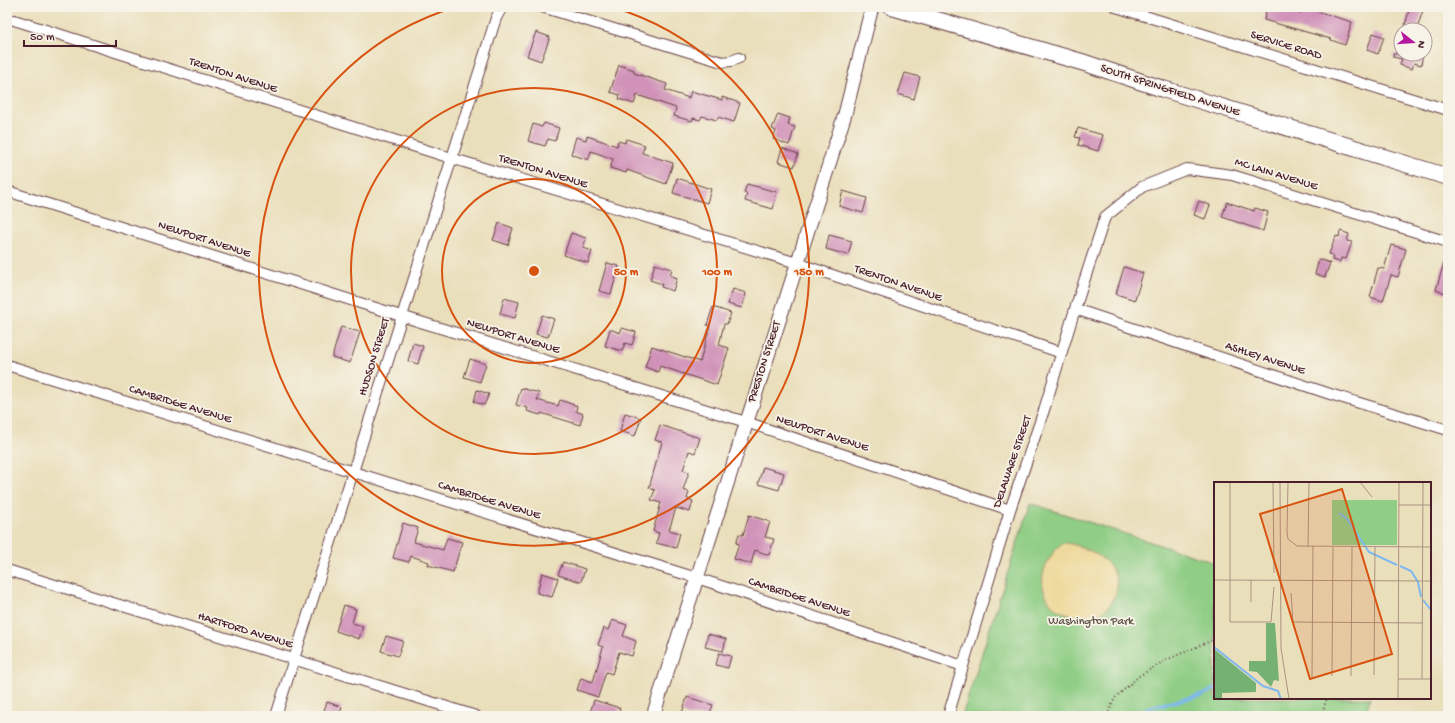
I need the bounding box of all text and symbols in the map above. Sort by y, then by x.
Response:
scale bar [24,22,116,48]
north arrow [1393,22,1433,62]
street label: SERVICE ROAD [1249,28,1324,64]
text: 50 m [30,31,55,45]
text: N [1414,39,1427,50]
street label: TRENTON AVENUE [186,55,280,97]
street label: SOUTH SPRINGFIELD AVENUE [1098,62,1242,120]
street label: TRENTON AVENUE [496,152,590,192]
street label: MC LAIN AVENUE [1233,156,1320,194]
street label: NEWPORT AVENUE [156,218,253,262]
street label: TRENTON AVENUE [851,262,944,306]
centre of rings [527,264,541,278]
text: 50 m [614,266,639,280]
text: 100 m [701,266,732,280]
text: 150 m [793,266,824,280]
street label: HUDSON STREET [356,315,394,398]
street label: NEWPORT AVENUE [465,316,562,358]
street label: PRESTON STREET [745,318,785,405]
street label: ASHLEY AVENUE [1223,339,1307,379]
street label: CAMBRIDGE AVENUE [127,383,233,427]
street label: NEWPORT AVENUE [774,412,871,456]
street label: DELAWARE STREET [990,413,1036,511]
street label: CAMBRIDGE AVENUE [436,479,542,523]
inset map [1214,482,1431,699]
street label: CAMBRIDGE AVENUE [746,575,852,621]
street label: HARTFORD AVENUE [196,610,295,652]
park label: Washington Park [1048,615,1135,629]

